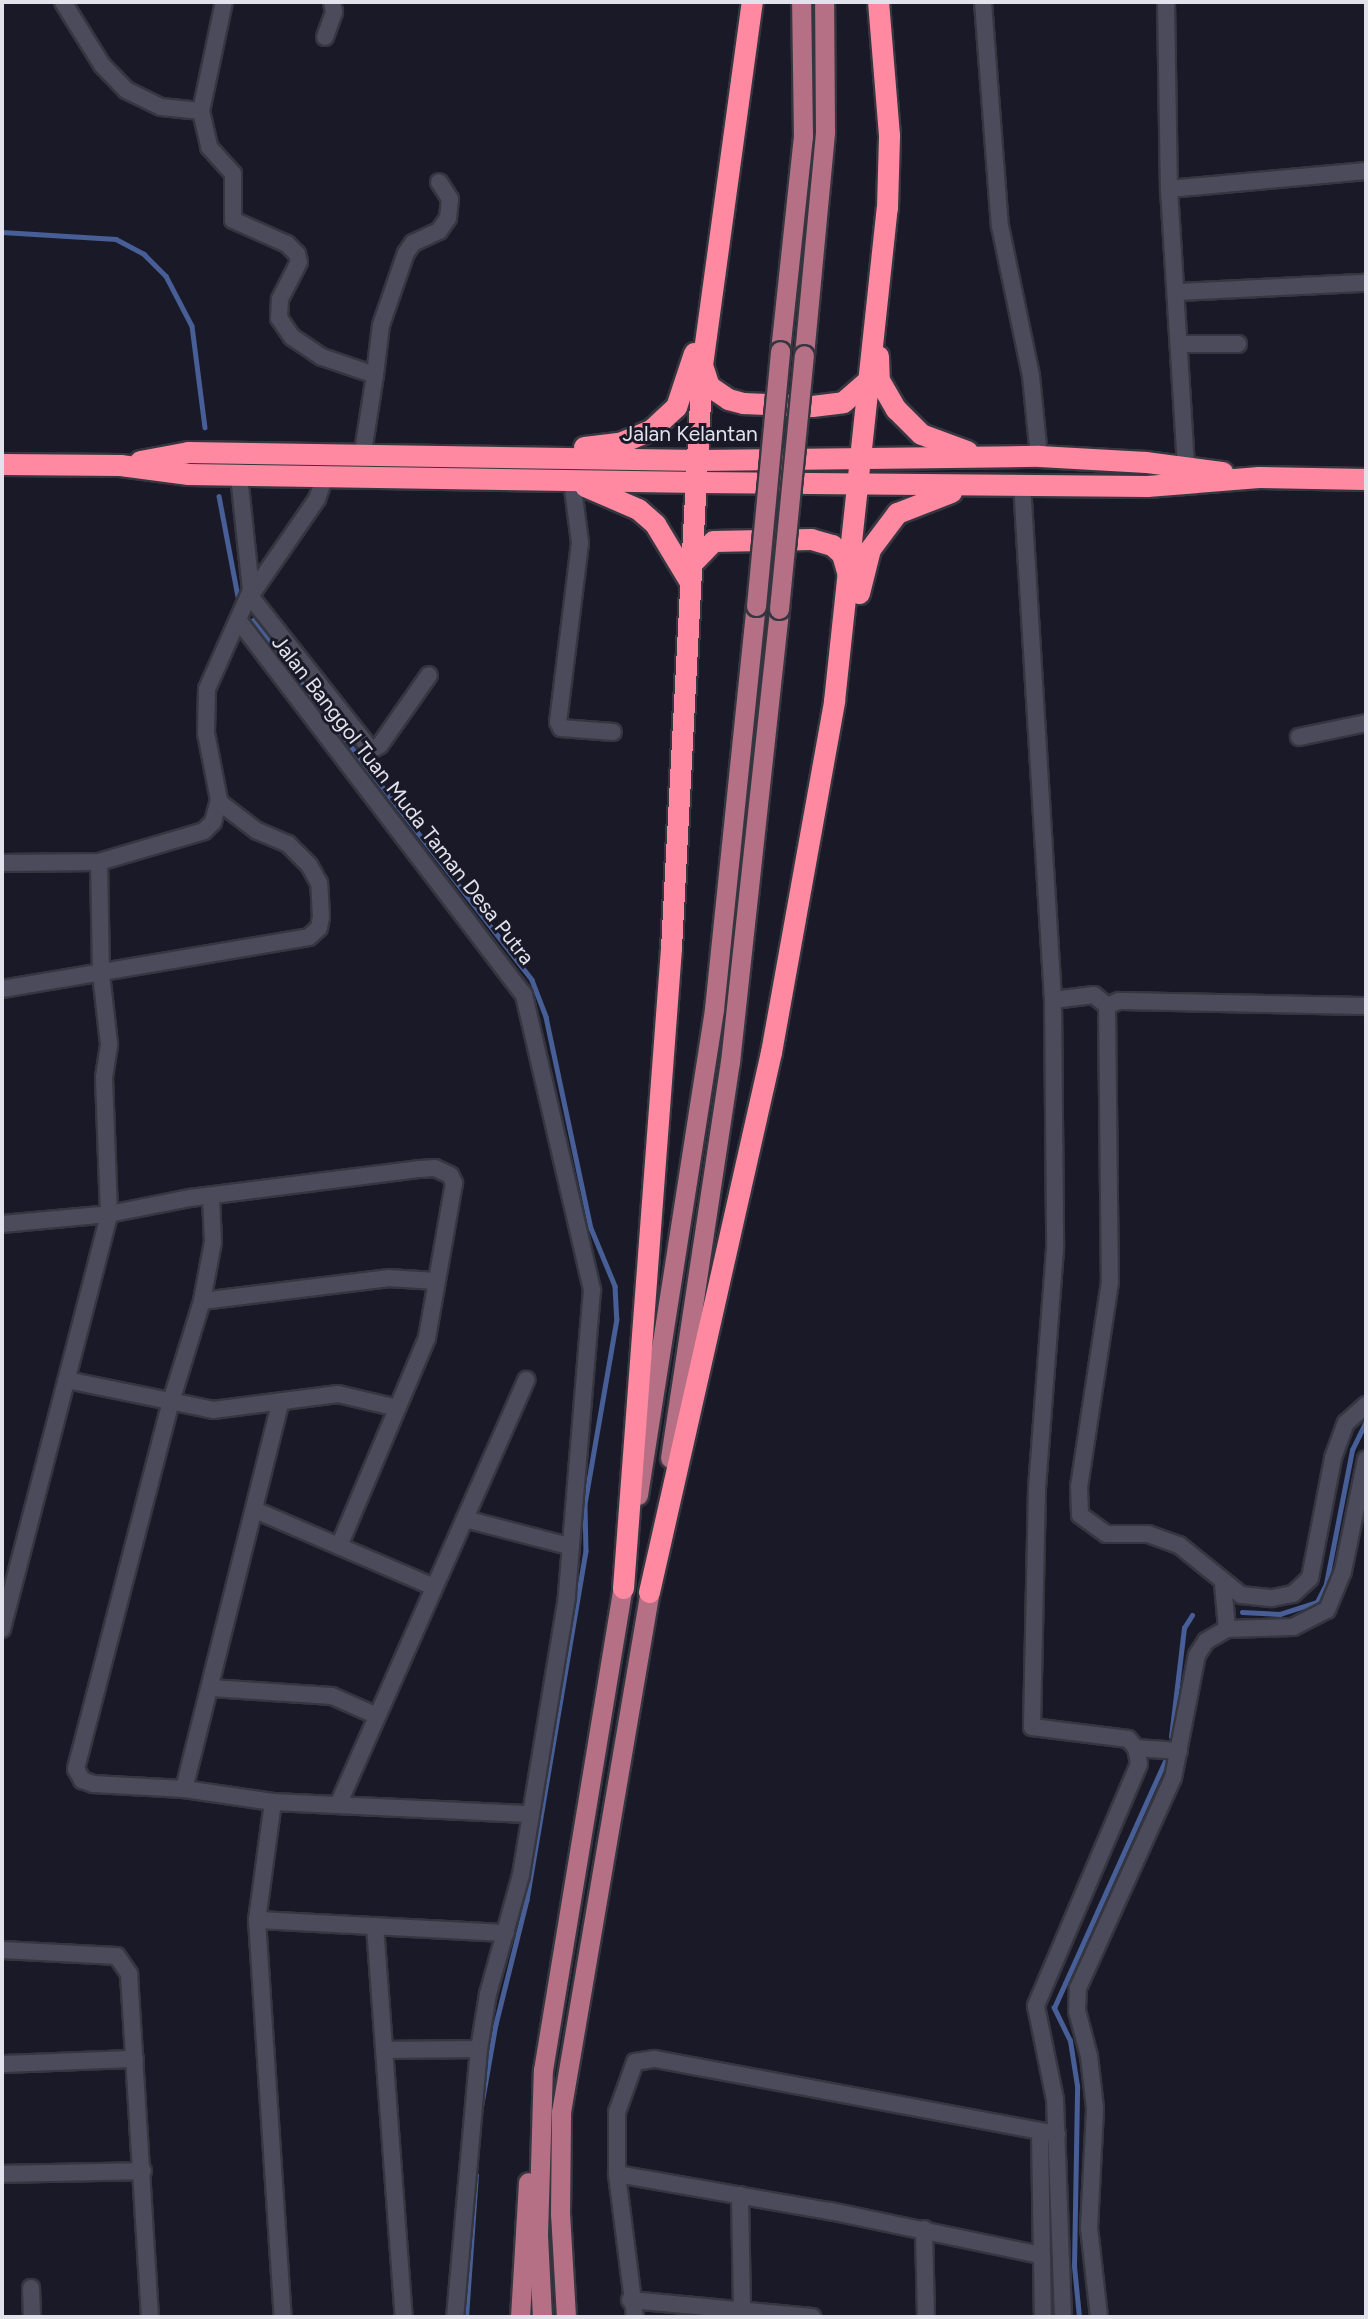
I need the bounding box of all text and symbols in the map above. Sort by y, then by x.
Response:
street label: Jalan Kelantan [622,421,758,447]
street label: Jalan Banggol Tuan Muda Taman Desa Putra [267,630,539,970]

